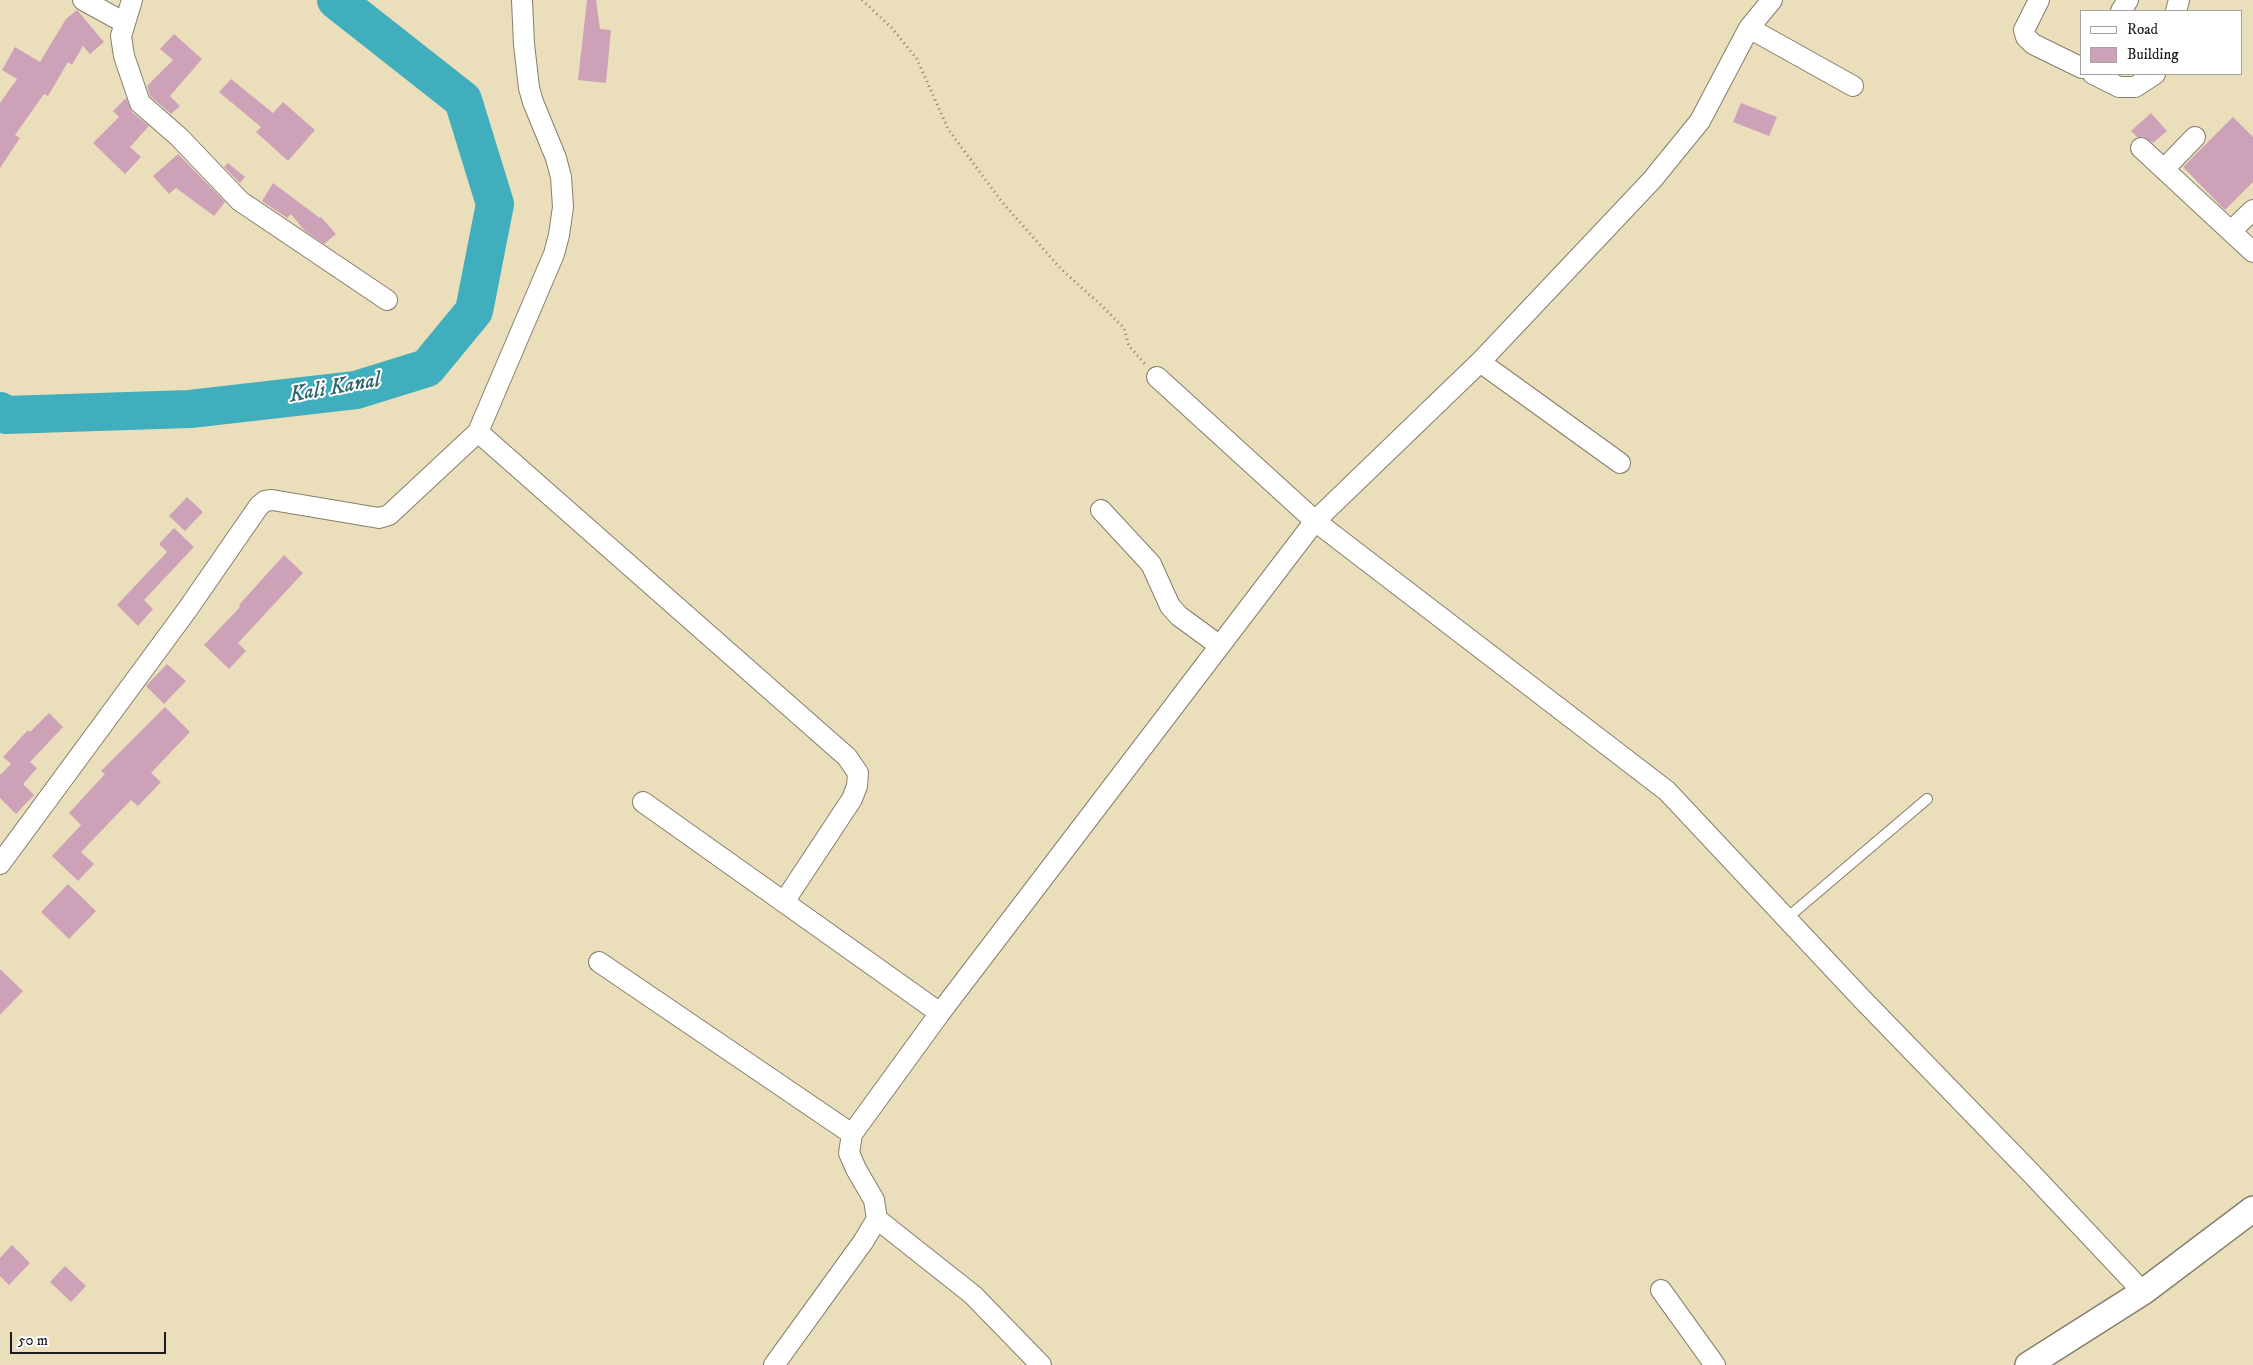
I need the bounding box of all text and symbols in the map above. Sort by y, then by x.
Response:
legend [2080,10,2243,75]
text: Road [2127,20,2158,39]
text: Building [2127,45,2179,64]
water label: Kali Kanal [287,368,383,410]
scale bar [12,1322,169,1354]
text: 50 m [18,1331,48,1350]

